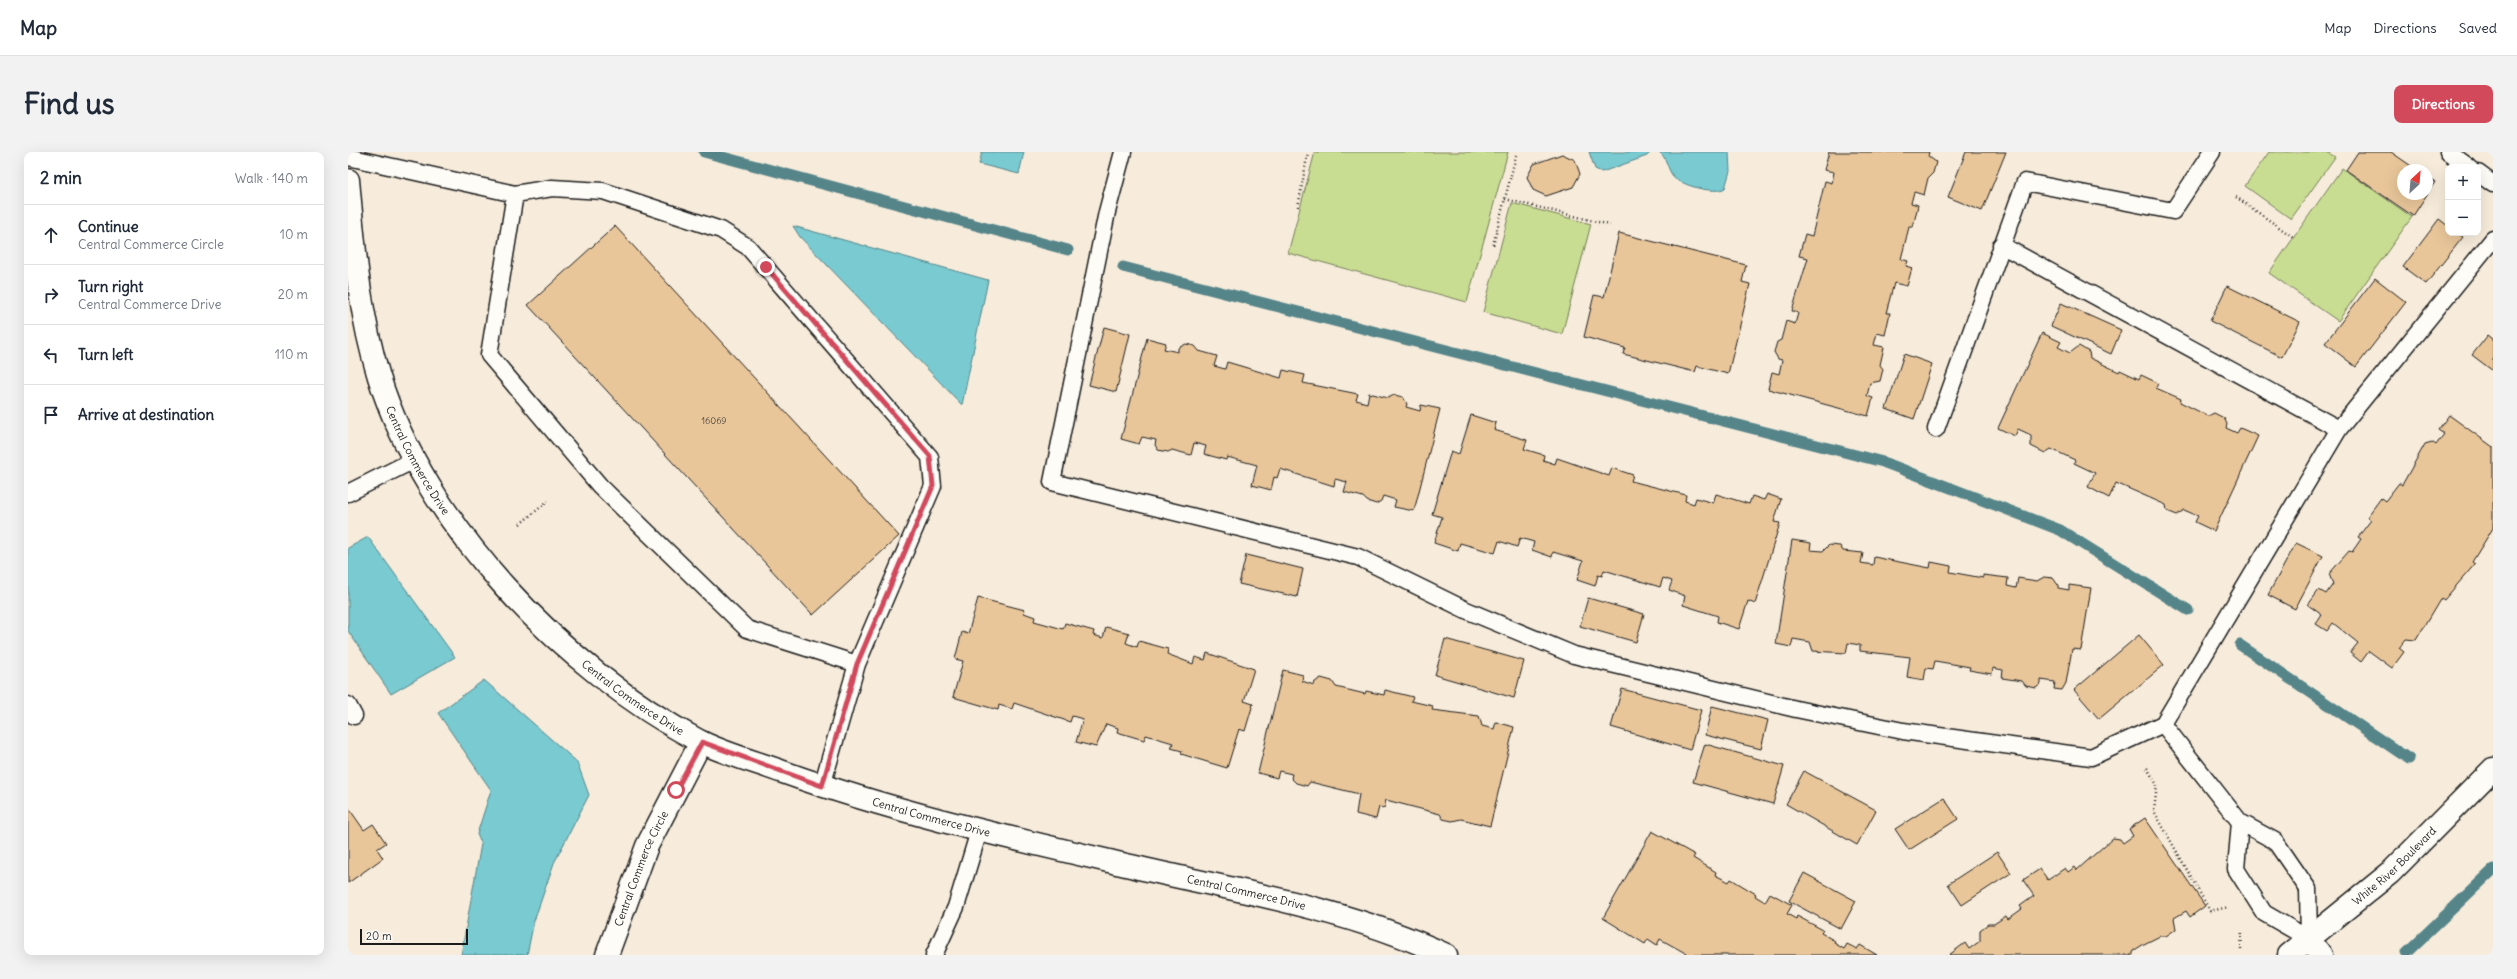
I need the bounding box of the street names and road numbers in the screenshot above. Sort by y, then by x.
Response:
street label: Central Commerce Drive [383,404,453,517]
street label: Central Commerce Drive [579,657,686,738]
street label: Central Commerce Drive [871,795,992,840]
street label: Central Commerce Circle [611,808,671,928]
street label: White River Boulevard [2349,823,2439,908]
street label: Central Commerce Drive [1186,872,1307,913]

